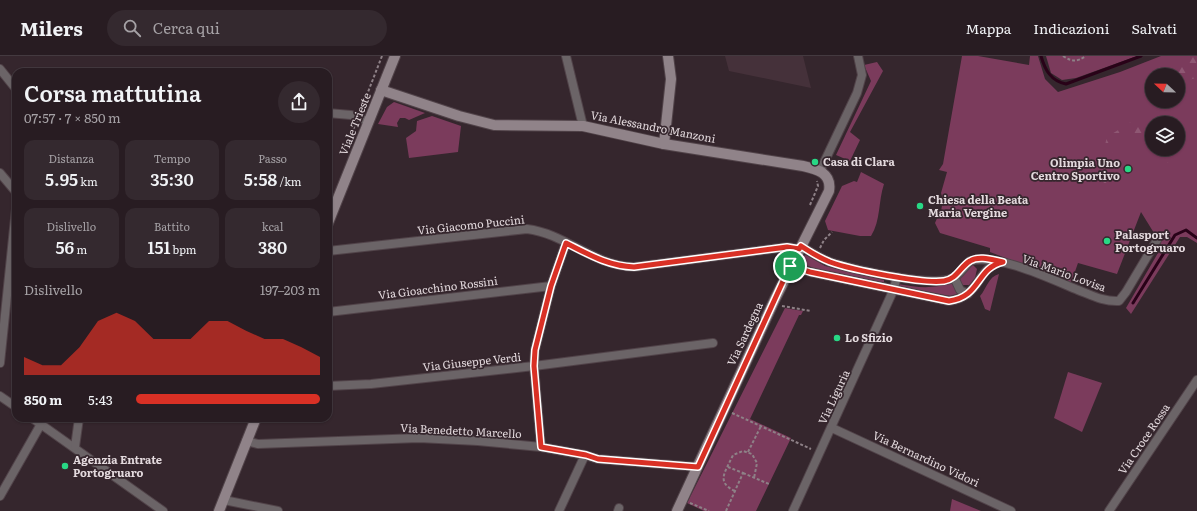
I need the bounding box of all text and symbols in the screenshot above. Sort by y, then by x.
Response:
search box [107,10,387,46]
text: Milers [20,14,83,42]
text: Cerca qui [153,16,220,39]
icon: search [121,17,143,39]
text: Mappa [965,18,1011,38]
text: Indicazioni [1033,18,1109,38]
text: Salvati [1131,18,1177,38]
north arrow [1145,68,1185,108]
map controls [1145,68,1185,156]
text: Corsa mattutina [24,76,201,109]
button: share [278,81,320,123]
street label: Viale Trieste [334,90,374,157]
street label: Via Alessandro Manzoni [589,106,717,146]
text: 07:57 · 7 × 850 m [24,108,121,127]
button: layers [1145,116,1185,156]
text: Distanza [49,150,94,166]
text: Tempo [154,150,190,166]
text: Passo [258,150,287,166]
place label: Casa di Clara [823,153,895,169]
place label: Olimpia Uno Centro Sportivo [1031,154,1120,183]
marker: Casa di Clara [810,157,820,167]
marker: Olimpia Uno Centro Sportivo [1123,164,1133,174]
text: 5.95 [45,166,78,191]
text: 35:30 [150,166,194,191]
text: 5:58 [244,166,277,191]
text: km [78,173,98,189]
text: /km [277,173,301,189]
place label: Chiesa della Beata Maria Vergine [928,191,1029,220]
marker: Chiesa della Beata Maria Vergine [915,201,925,211]
street label: Via Giacomo Puccini [417,210,526,238]
text: Dislivello [47,218,96,234]
text: Battito [154,218,190,234]
text: kcal [262,218,284,234]
place label: Palasport Portogruaro [1115,226,1185,255]
text: 56 [56,234,74,259]
text: 151 [147,234,170,259]
text: 380 [258,234,287,259]
marker: Palasport Portogruaro [1102,236,1112,246]
text: m [74,241,87,257]
text: bpm [170,241,197,257]
pin [773,249,807,283]
street label: Via Mario Lovisa [1020,249,1109,295]
icon: arrive [779,255,801,277]
street label: Via Gioacchino Rossini [377,272,499,302]
text: Dislivello [24,280,83,299]
text: 197–203 m [260,280,320,299]
street label: Via Sardegna [722,299,766,368]
place label: Lo Sfizio [845,329,893,345]
marker: Lo Sfizio [832,333,842,343]
street label: Via Giuseppe Verdi [422,348,522,374]
street label: Via Liguria [814,367,853,426]
text: 850 m [24,390,62,409]
text: 5:43 [88,390,113,409]
street label: Via Croce Rossa [1114,400,1173,477]
street label: Via Benedetto Marcello [400,419,522,441]
street label: Via Bernardino Vidori [871,426,983,490]
place label: Agenzia Entrate Portogruaro [73,451,162,480]
marker: Agenzia Entrate Portogruaro [60,461,70,471]

